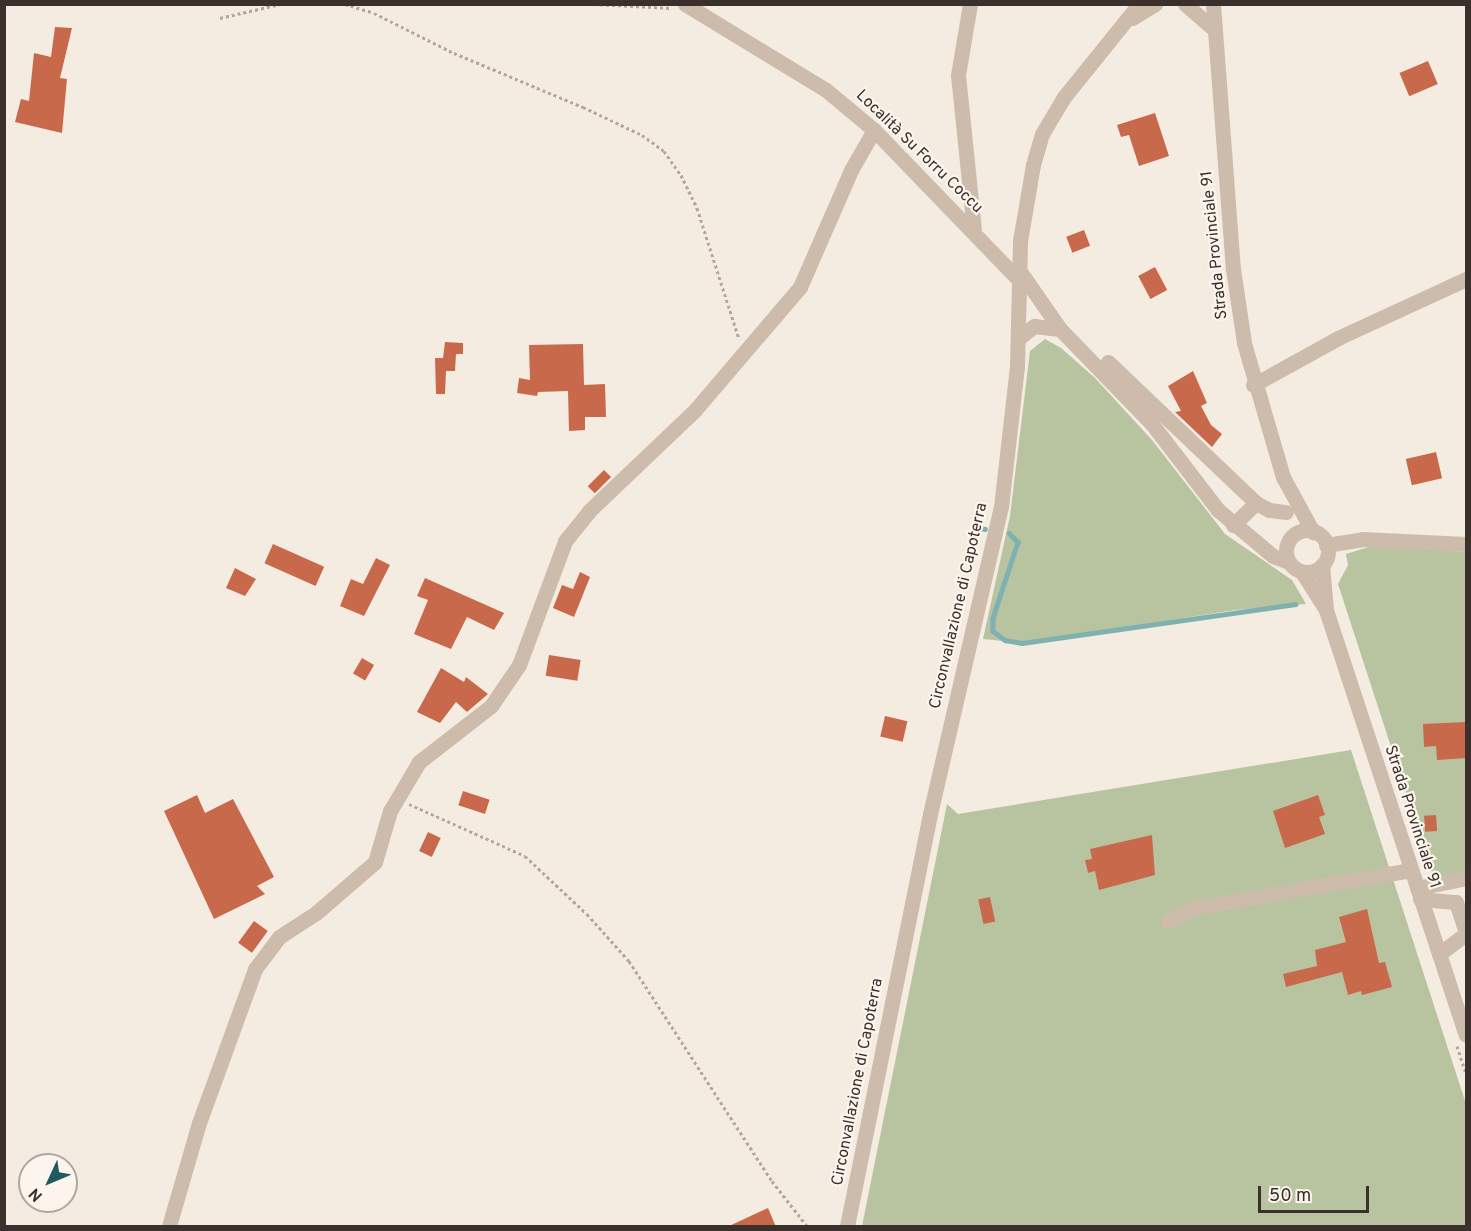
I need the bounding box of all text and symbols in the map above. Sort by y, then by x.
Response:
street label: Località Su Forru Coccu [851,86,987,218]
street label: Strada Provinciale 91 [1198,170,1232,320]
street label: Circonvallazione di Capoterra [926,501,992,711]
street label: Strada Provinciale 91 [1380,743,1444,891]
street label: Circonvallazione di Capoterra [828,977,888,1187]
north arrow [18,1153,78,1213]
scale bar [1261,1174,1372,1212]
text: N [25,1183,48,1205]
text: 50 m [1269,1185,1311,1208]

